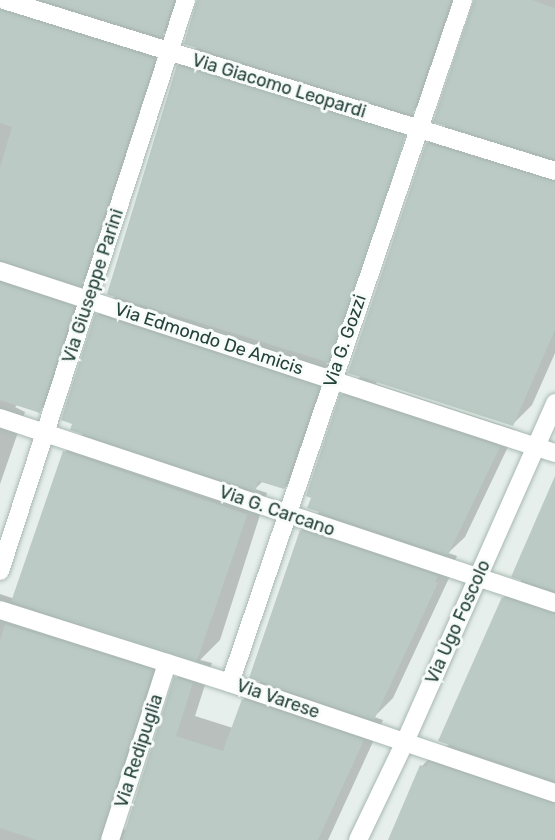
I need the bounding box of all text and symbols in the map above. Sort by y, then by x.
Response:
street label: Via Giacomo Leopardi [189,49,369,123]
street label: Via Giuseppe Parini [58,206,128,366]
street label: Via G. Gozzi [319,292,371,390]
street label: Via Edmondo De Amicis [112,298,306,380]
street label: Via G. Carcano [216,481,338,541]
street label: Via Ugo Foscolo [421,557,495,687]
street label: Via Varese [233,675,323,723]
street label: Via Redipuglia [110,691,168,811]

